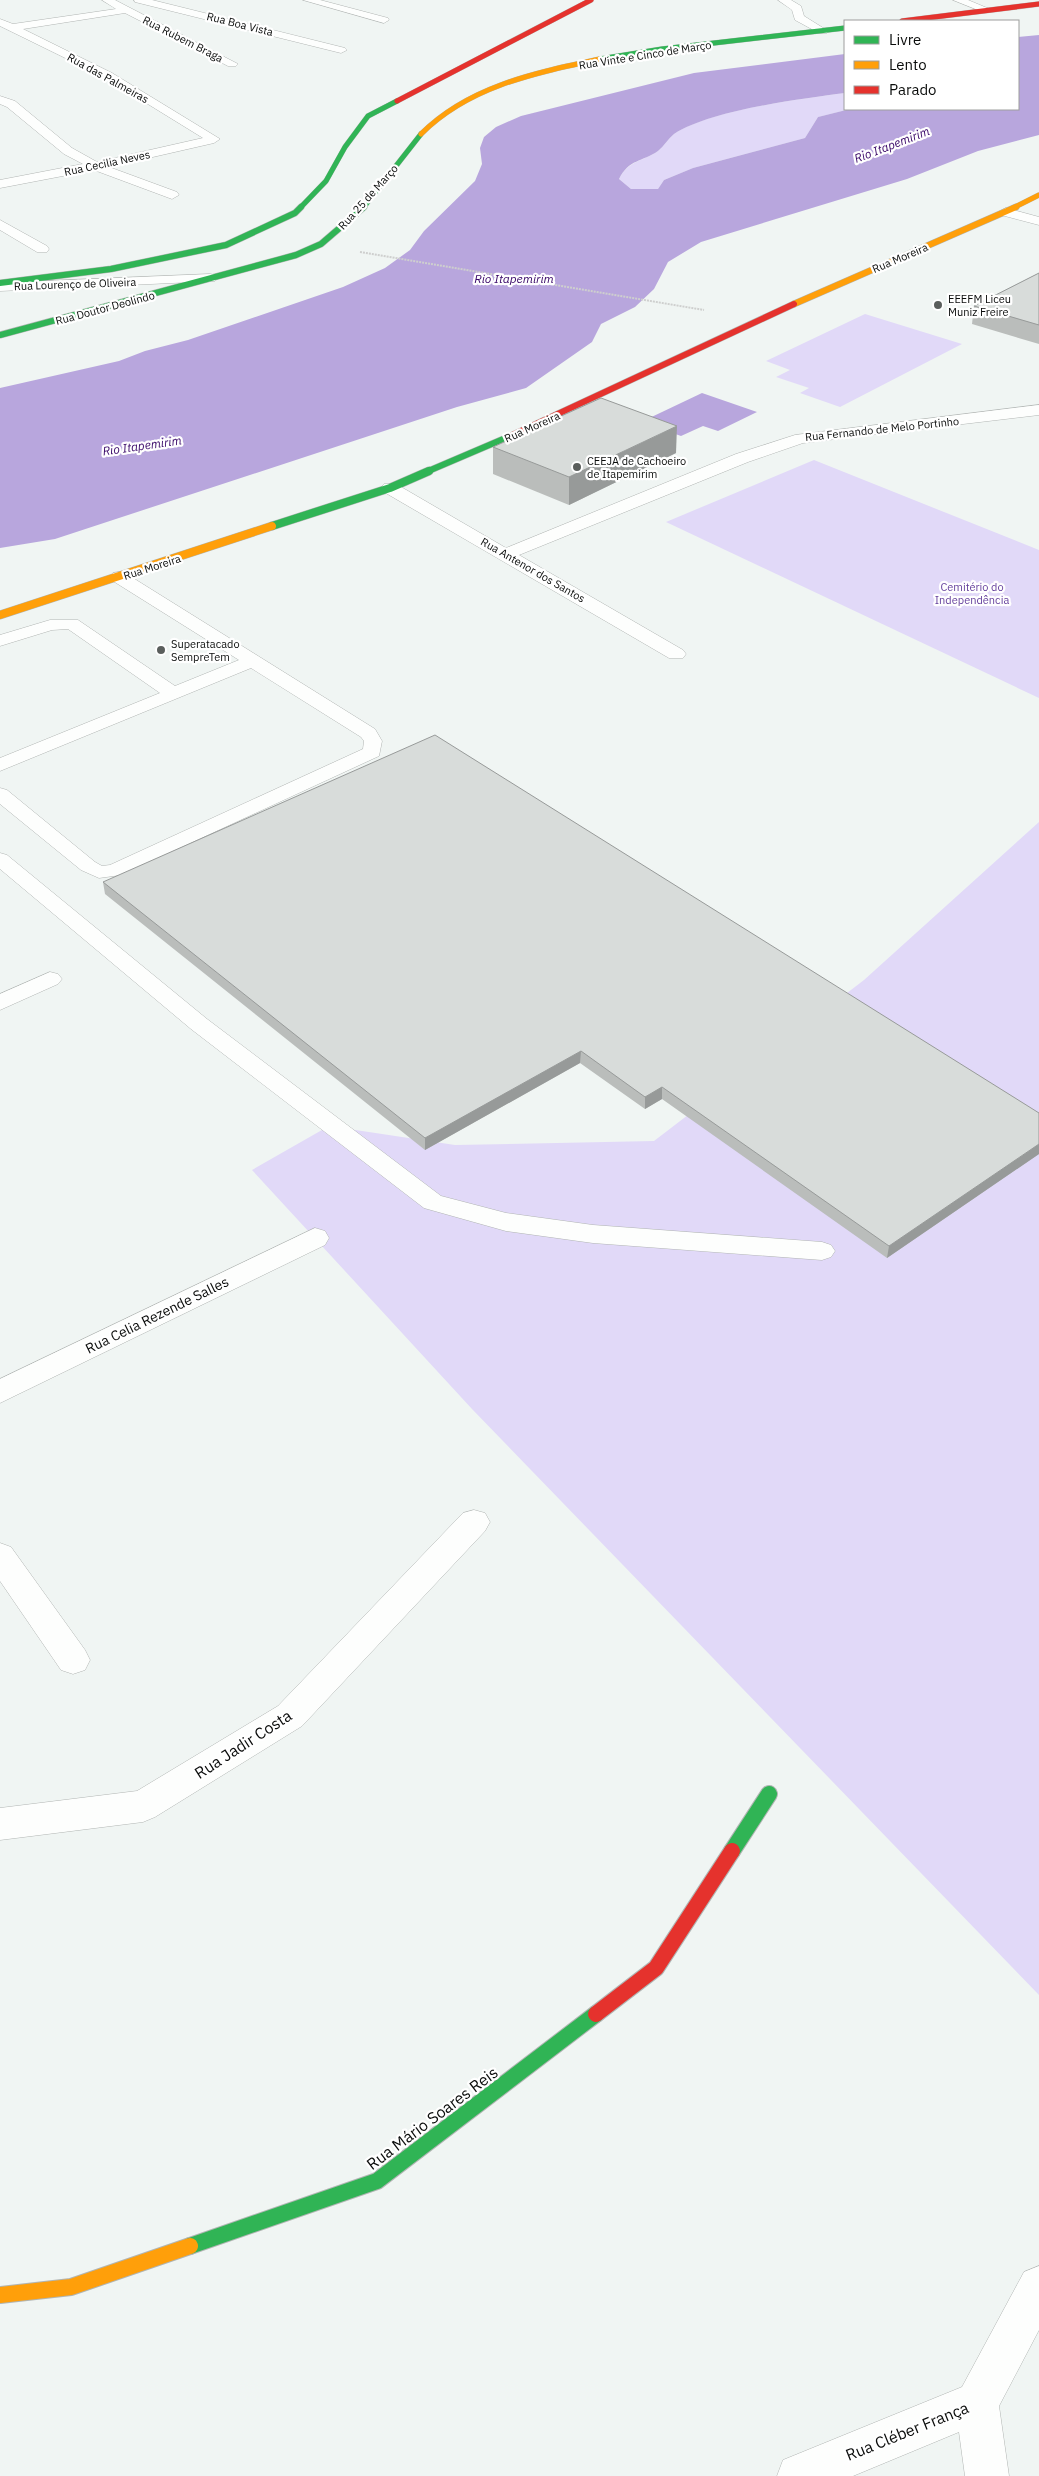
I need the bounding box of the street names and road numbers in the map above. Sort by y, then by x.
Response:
street label: Rua Boa Vista [205,9,275,39]
street label: Rua Rubem Braga [140,13,226,65]
street label: Rua Vinte e Cinco de Março [578,38,712,72]
street label: Rua das Palmeiras [65,50,151,106]
street label: Rua Cecilia Neves [63,147,151,179]
street label: Rua 25 de Março [335,161,401,233]
street label: Rua Moreira [870,240,930,276]
street label: Rua Lourenço de Oliveira [13,275,137,293]
street label: Rua Doutor Deolindo [54,288,156,328]
street label: Rua Moreira [502,408,562,445]
street label: Rua Fernando de Melo Portinho [804,414,960,444]
street label: Rua Antenor dos Santos [478,534,588,606]
street label: Rua Moreira [122,551,183,583]
street label: Rua Celia Rezende Salles [82,1272,232,1358]
street label: Rua Jadir Costa [191,1705,296,1783]
street label: Rua Mário Soares Reis [362,2062,502,2174]
street label: Rua Cléber França [842,2397,972,2465]

